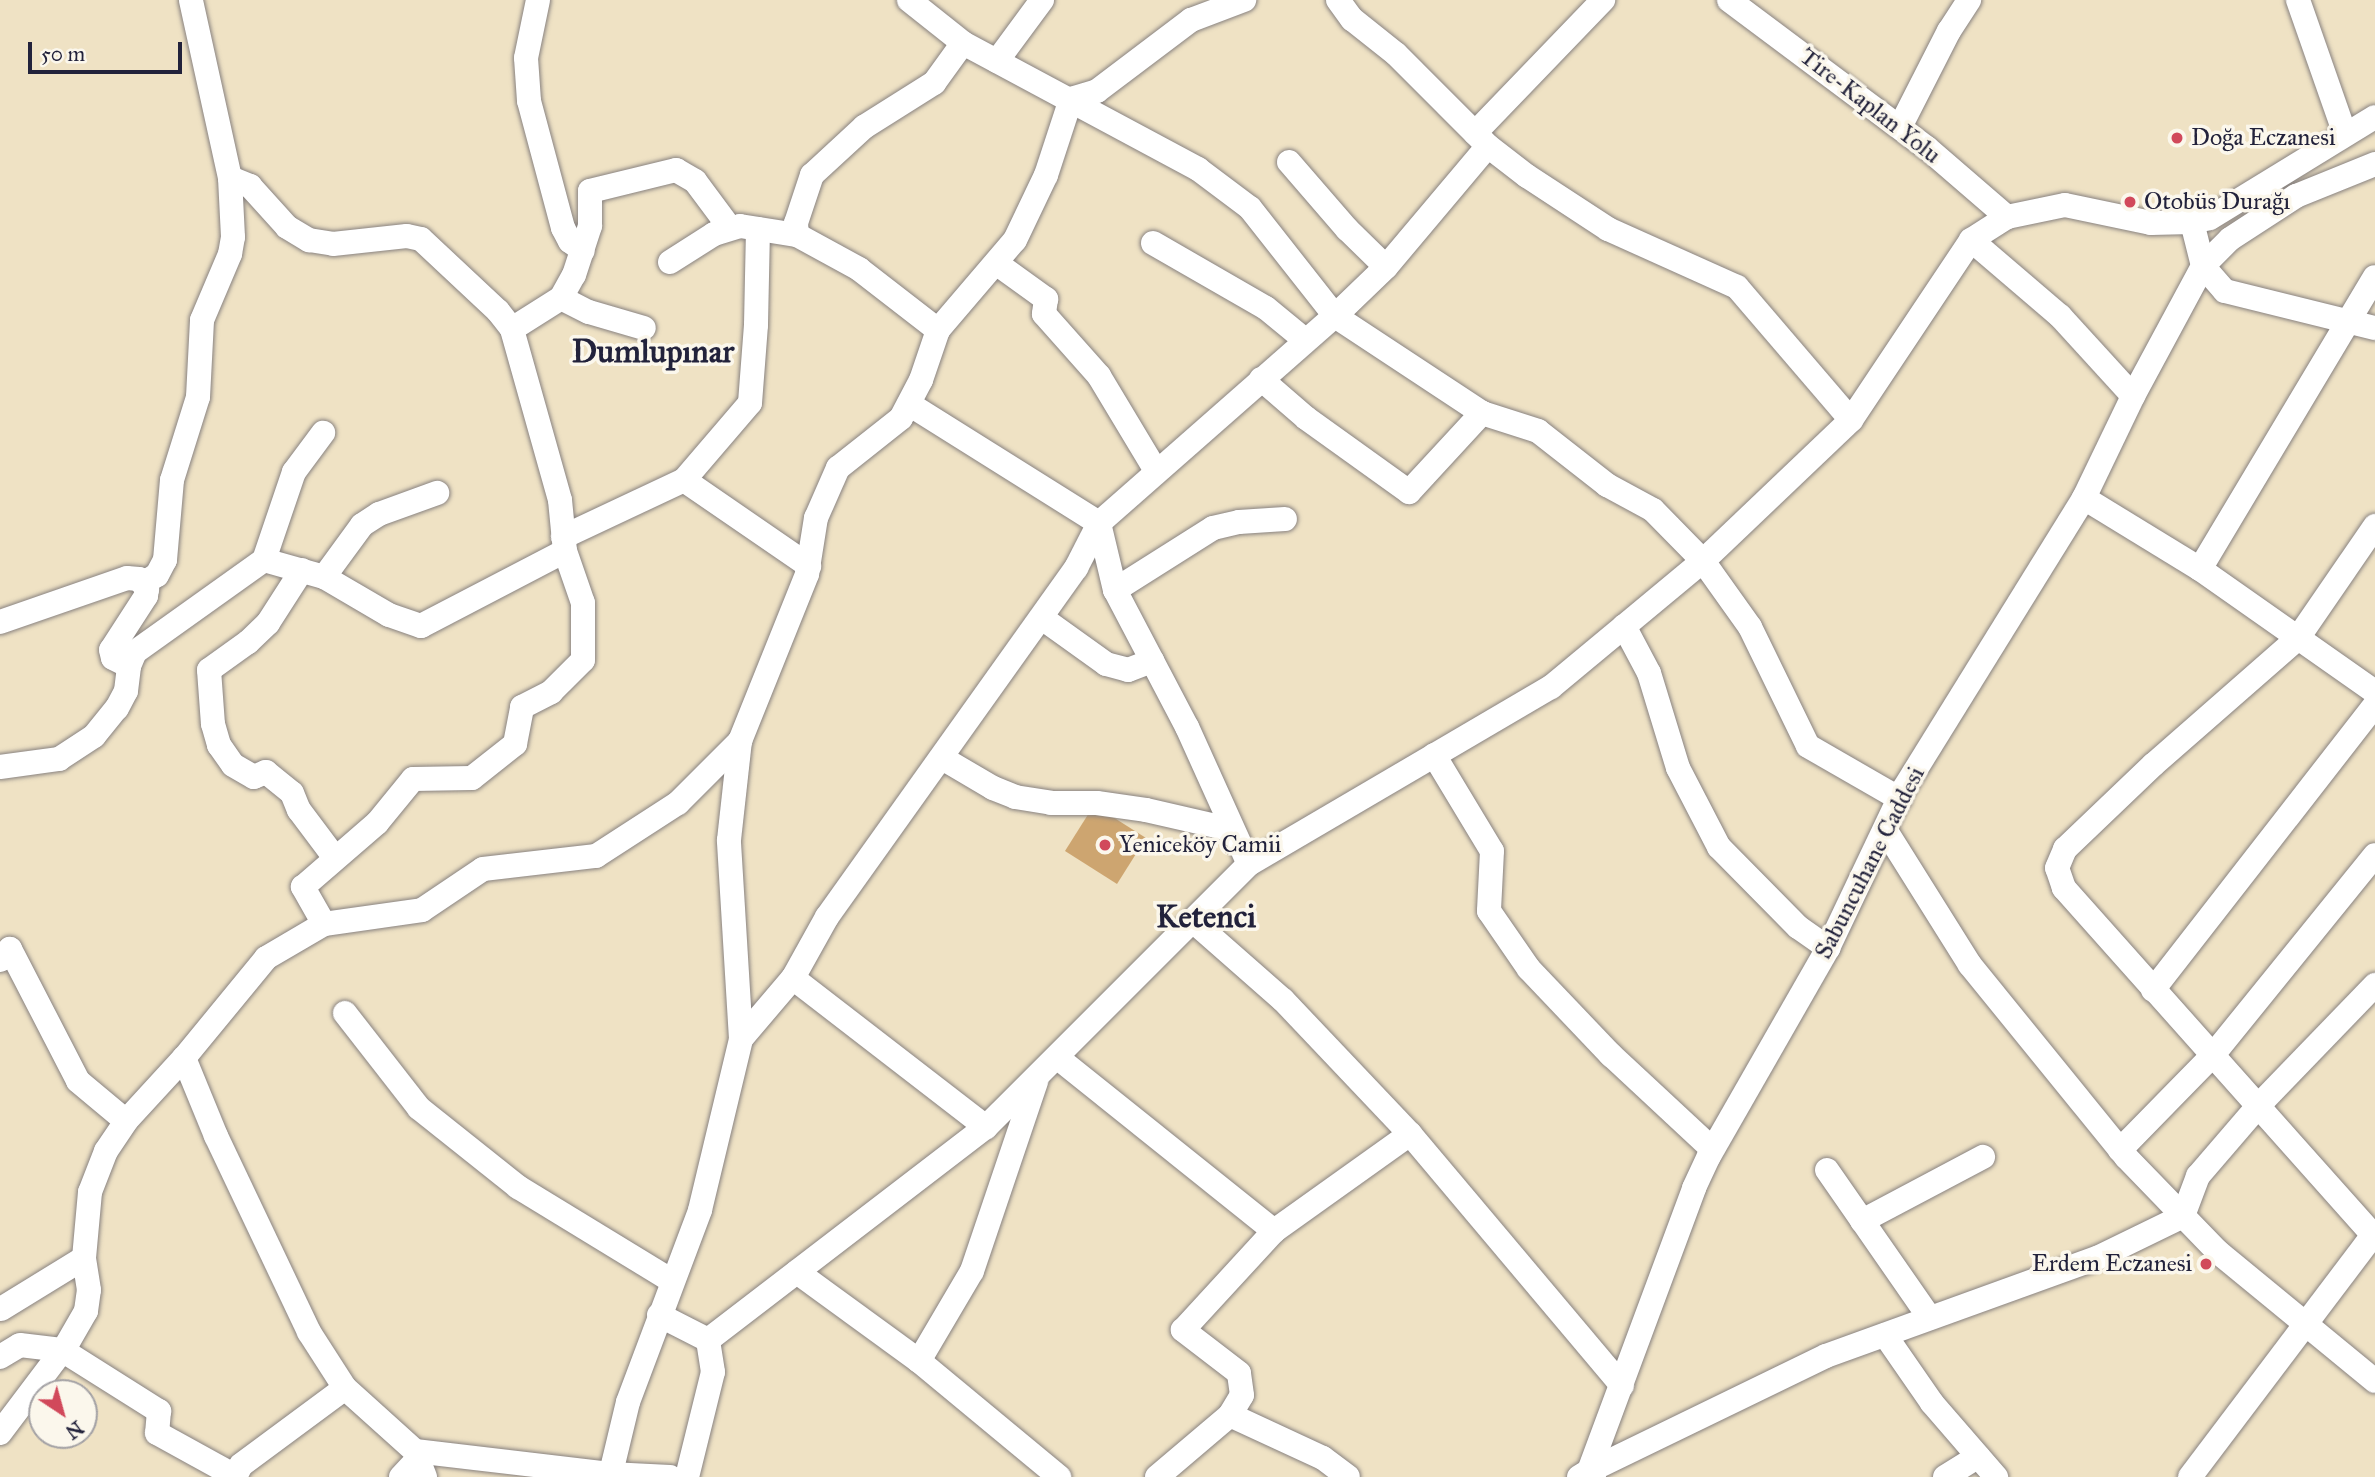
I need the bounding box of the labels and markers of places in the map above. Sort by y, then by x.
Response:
place label: Doğa Eczanesi [2191,124,2336,152]
marker: Doğa Eczanesi [2169,130,2185,146]
place label: Otobüs Durağı [2144,188,2290,216]
marker: Otobüs Durağı [2122,194,2138,210]
place label: Yeniceköy Camii [1119,831,1281,859]
marker: Yeniceköy Camii [1097,837,1113,853]
place label: Erdem Eczanesi [2032,1250,2192,1278]
marker: Erdem Eczanesi [2198,1256,2214,1272]

